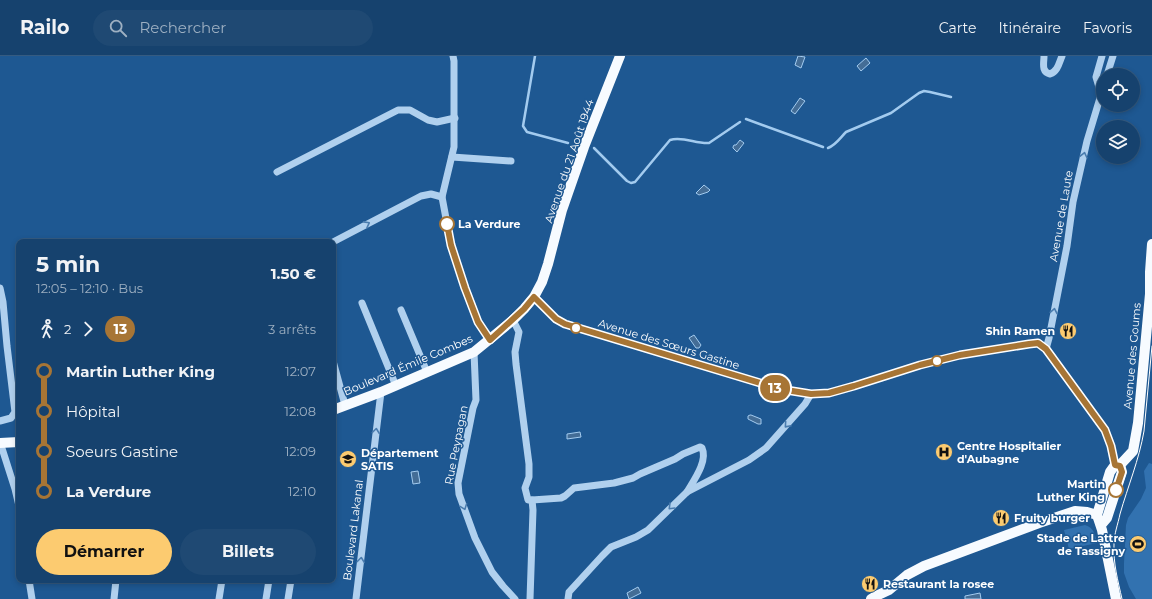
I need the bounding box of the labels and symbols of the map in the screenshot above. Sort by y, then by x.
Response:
street label: Avenue du 21 Août 1944 [541,97,597,225]
one-way arrow [1079,152,1087,159]
street label: Avenue de Laute [1046,169,1076,263]
marker: La Verdure [439,216,455,232]
place label: La Verdure [458,217,521,231]
one-way arrow [363,221,370,229]
street label: Avenue des Goums [1120,302,1144,410]
one-way arrow [1050,308,1058,314]
street label: Avenue des Sœurs Gastine [597,316,742,372]
restaurant icon: Shin Ramen [1058,321,1078,341]
unlabelled marker [570,322,582,334]
place label: Shin Ramen [985,324,1055,338]
street label: Boulevard Émile Combes [341,331,475,399]
unlabelled marker [931,355,943,367]
line badge: 13 [757,375,793,401]
street label: Rue Peypagan [441,404,471,486]
one-way arrow [785,420,792,427]
one-way arrow [372,428,381,434]
place label: Centre Hospitalier d'Aubagne [957,439,1062,466]
hospital icon: Centre Hospitalier d'Aubagne [934,442,954,462]
place label: Département SATIS [361,446,439,473]
school or university icon: Département SATIS [338,449,358,469]
place label: Martin Luther King [1037,477,1105,504]
street label: Boulevard Lakanal [340,479,366,581]
marker: Martin Luther King [1108,482,1124,498]
one-way arrow [668,502,676,510]
one-way arrow [459,504,467,511]
restaurant icon: Fruity burger [991,508,1011,528]
place label: Fruity burger [1014,511,1090,525]
place label: Stade de Lattre de Tassigny [1037,531,1125,558]
sports icon: Stade de Lattre de Tassigny [1128,534,1148,554]
one-way arrow [356,557,365,563]
restaurant icon: Restaurant la rosee [860,574,880,594]
place label: Restaurant la rosee [883,577,994,591]

